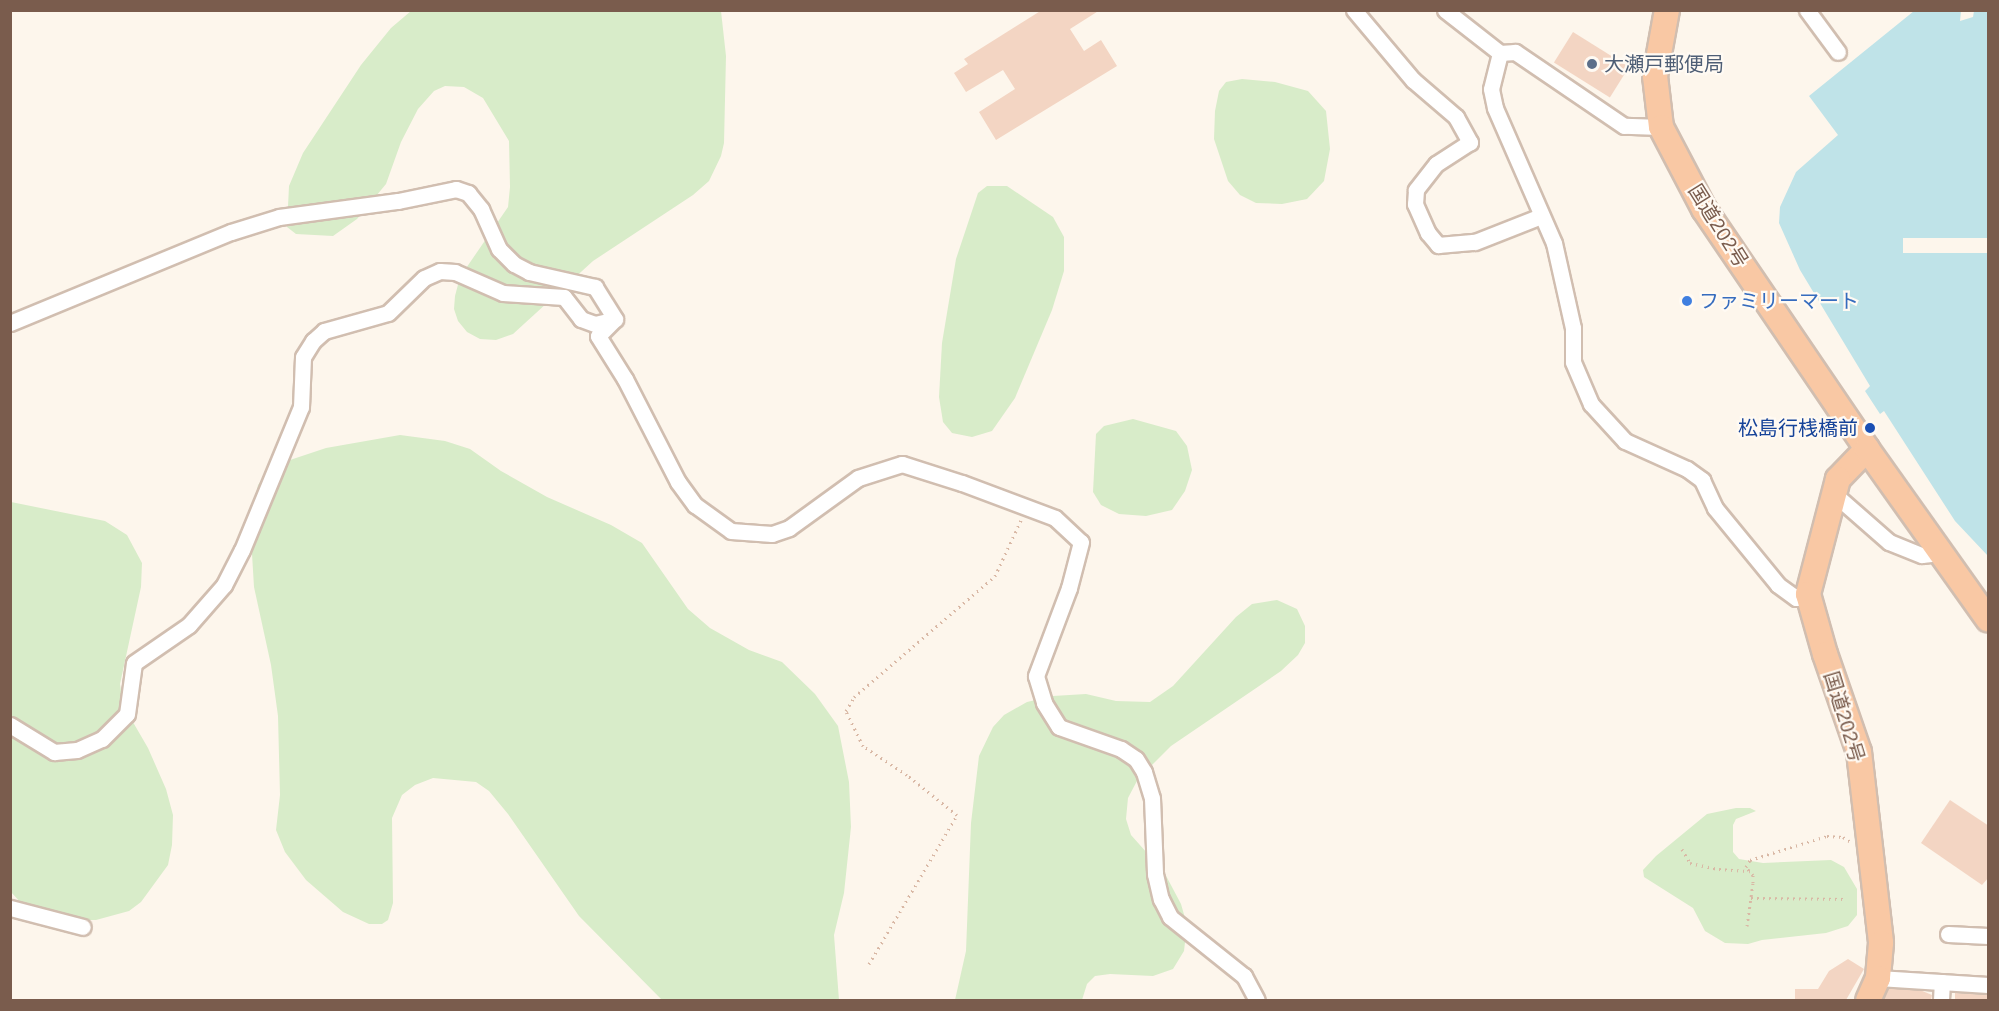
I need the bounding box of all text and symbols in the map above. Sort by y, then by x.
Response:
place label: 大瀬戸郵便局 [1604,52,1724,76]
marker: 大瀬戸郵便局 [1585,57,1599,71]
street label: 国道202号 [1683,180,1753,272]
place label: ファミリーマート [1699,289,1859,313]
marker: ファミリーマート [1680,294,1694,308]
place label: 松島行桟橋前 [1738,416,1858,440]
marker: 松島行桟橋前 [1863,421,1877,435]
street label: 国道202号 [1819,669,1869,765]

